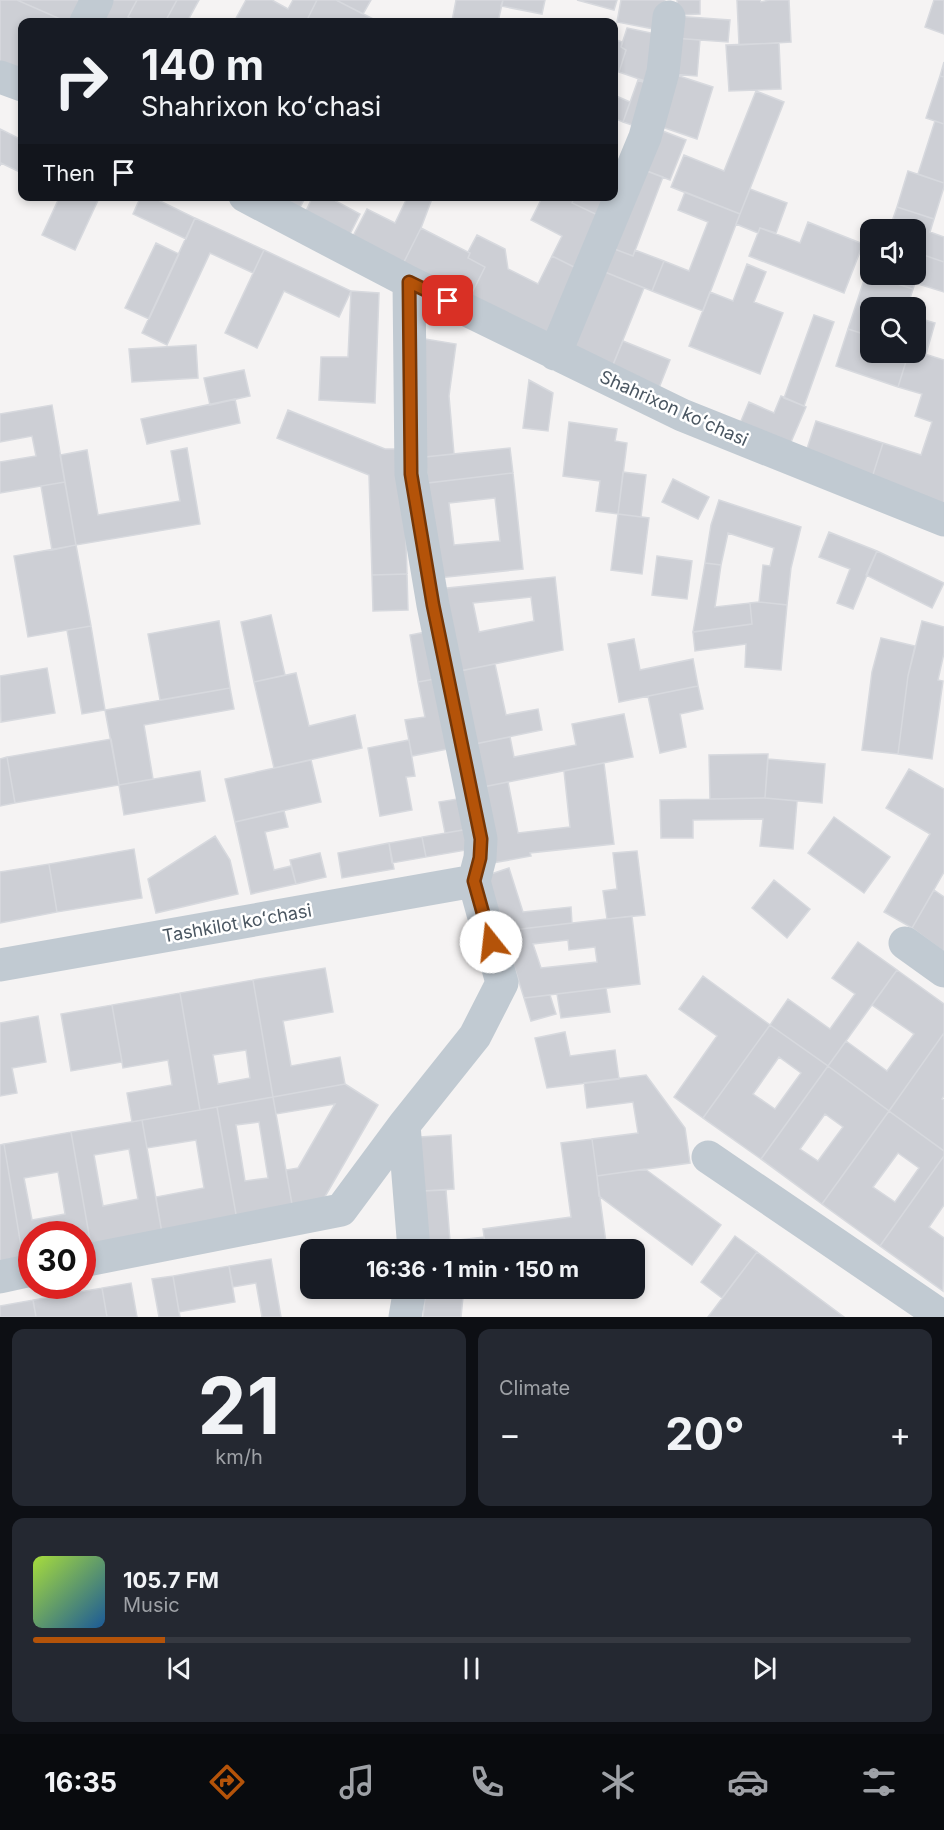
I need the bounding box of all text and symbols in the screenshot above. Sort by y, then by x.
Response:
text: 140 m [141,39,264,90]
icon: right [42,42,120,120]
text: Shahrixon koʻchasi [141,90,381,123]
icon: arrive [107,156,140,189]
text: Then [42,160,95,186]
map controls [860,219,926,363]
button: sound [860,219,926,285]
pin [422,275,473,326]
icon: arrive [431,284,464,317]
button: search [860,297,926,363]
street label: Shahrixon koʻchasi [597,366,751,450]
street label: Tashkilot koʻchasi [161,900,313,946]
position arrow [459,910,523,974]
speed limit sign: 30 [18,1221,96,1299]
text: 16:36 · 1 min · 150 m [366,1256,579,1282]
text: 21 [198,1358,280,1453]
text: Climate [499,1376,570,1400]
text: 20° [665,1406,745,1461]
text: − [499,1414,521,1454]
text: + [889,1414,911,1454]
text: km/h [215,1445,263,1469]
text: 105.7 FM [123,1567,219,1593]
text: Music [123,1593,180,1617]
icon: previous [163,1652,196,1685]
icon: pause [455,1652,488,1685]
icon: next [748,1652,781,1685]
icon: directions [206,1761,248,1803]
icon: music [336,1761,378,1803]
icon: phone [466,1761,508,1803]
icon: climate [597,1761,639,1803]
icon: car [727,1761,769,1803]
icon: filters [858,1761,900,1803]
text: 16:35 [44,1766,117,1799]

